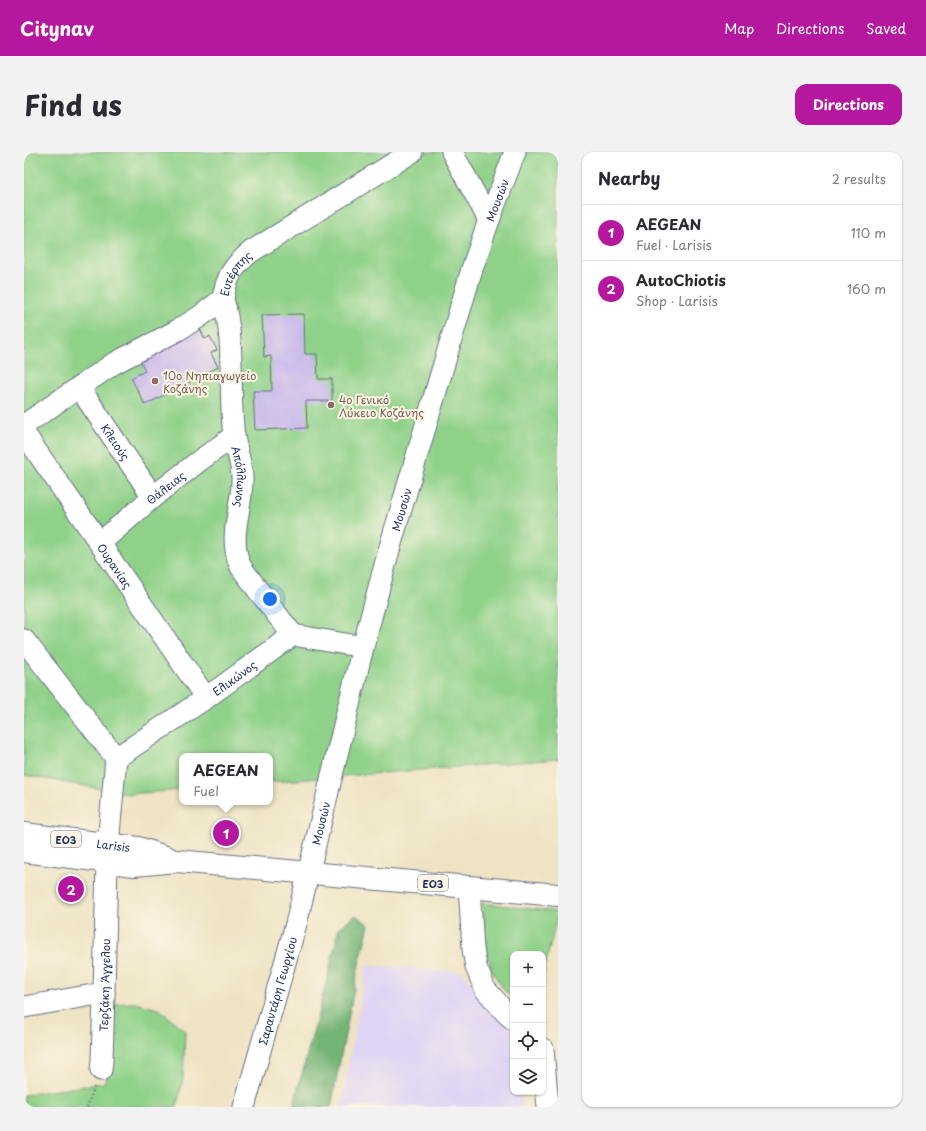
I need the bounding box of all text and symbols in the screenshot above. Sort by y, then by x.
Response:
text: Citynav [20,14,94,42]
text: Map [724,18,754,39]
text: Directions [776,18,844,39]
text: Saved [866,18,906,39]
text: Find us [24,83,122,126]
button: Directions [795,84,902,125]
text: Nearby [598,165,660,191]
text: 2 results [832,169,886,188]
street label: Μουσών [481,176,513,224]
text: AEGEAN [636,212,702,235]
text: 1 [608,223,614,242]
text: 110 m [851,223,886,242]
text: Fuel · Larisis [636,235,712,254]
street label: Ευτέρπης [215,246,255,297]
text: AutoChiotis [636,268,726,291]
text: 2 [606,279,616,298]
text: 160 m [847,279,886,298]
text: Shop · Larisis [636,291,718,310]
place label: 10ο Νηπιαγωγείο Κοζάνης [163,367,256,397]
marker: 10ο Νηπιαγωγείο Κοζάνης [150,376,160,386]
place label: 4ο Γενικό Λύκειο Κοζάνης [339,391,424,421]
marker: 4ο Γενικό Λύκειο Κοζάνης [326,400,336,410]
street label: Κλειούς [97,420,134,464]
street label: Απόλλωνος [228,444,251,509]
street label: Θάλειας [142,466,189,508]
street label: Μουσών [387,486,415,533]
street label: Ουρανίας [94,540,137,592]
your location [260,589,280,609]
street label: Ελικώνος [209,656,260,699]
popup [179,753,273,805]
text: AEGEAN [193,758,259,781]
text: Fuel [193,781,219,800]
street label: Μουσών [307,800,334,847]
pin: 1 [213,818,239,848]
road number: ΕΟ3 [51,831,81,847]
street label: Larisis [96,834,131,855]
pin: 2 [58,874,84,904]
road number: ΕΟ3 [418,875,448,891]
street label: Σαραντάρη Γεωργίου [254,935,301,1047]
street label: Τερζάκη Άγγελου [94,938,114,1032]
map controls [510,951,546,1095]
button: + [510,951,546,987]
button: − [510,987,546,1023]
button: locate [510,1023,546,1059]
button: layers [510,1059,546,1095]

